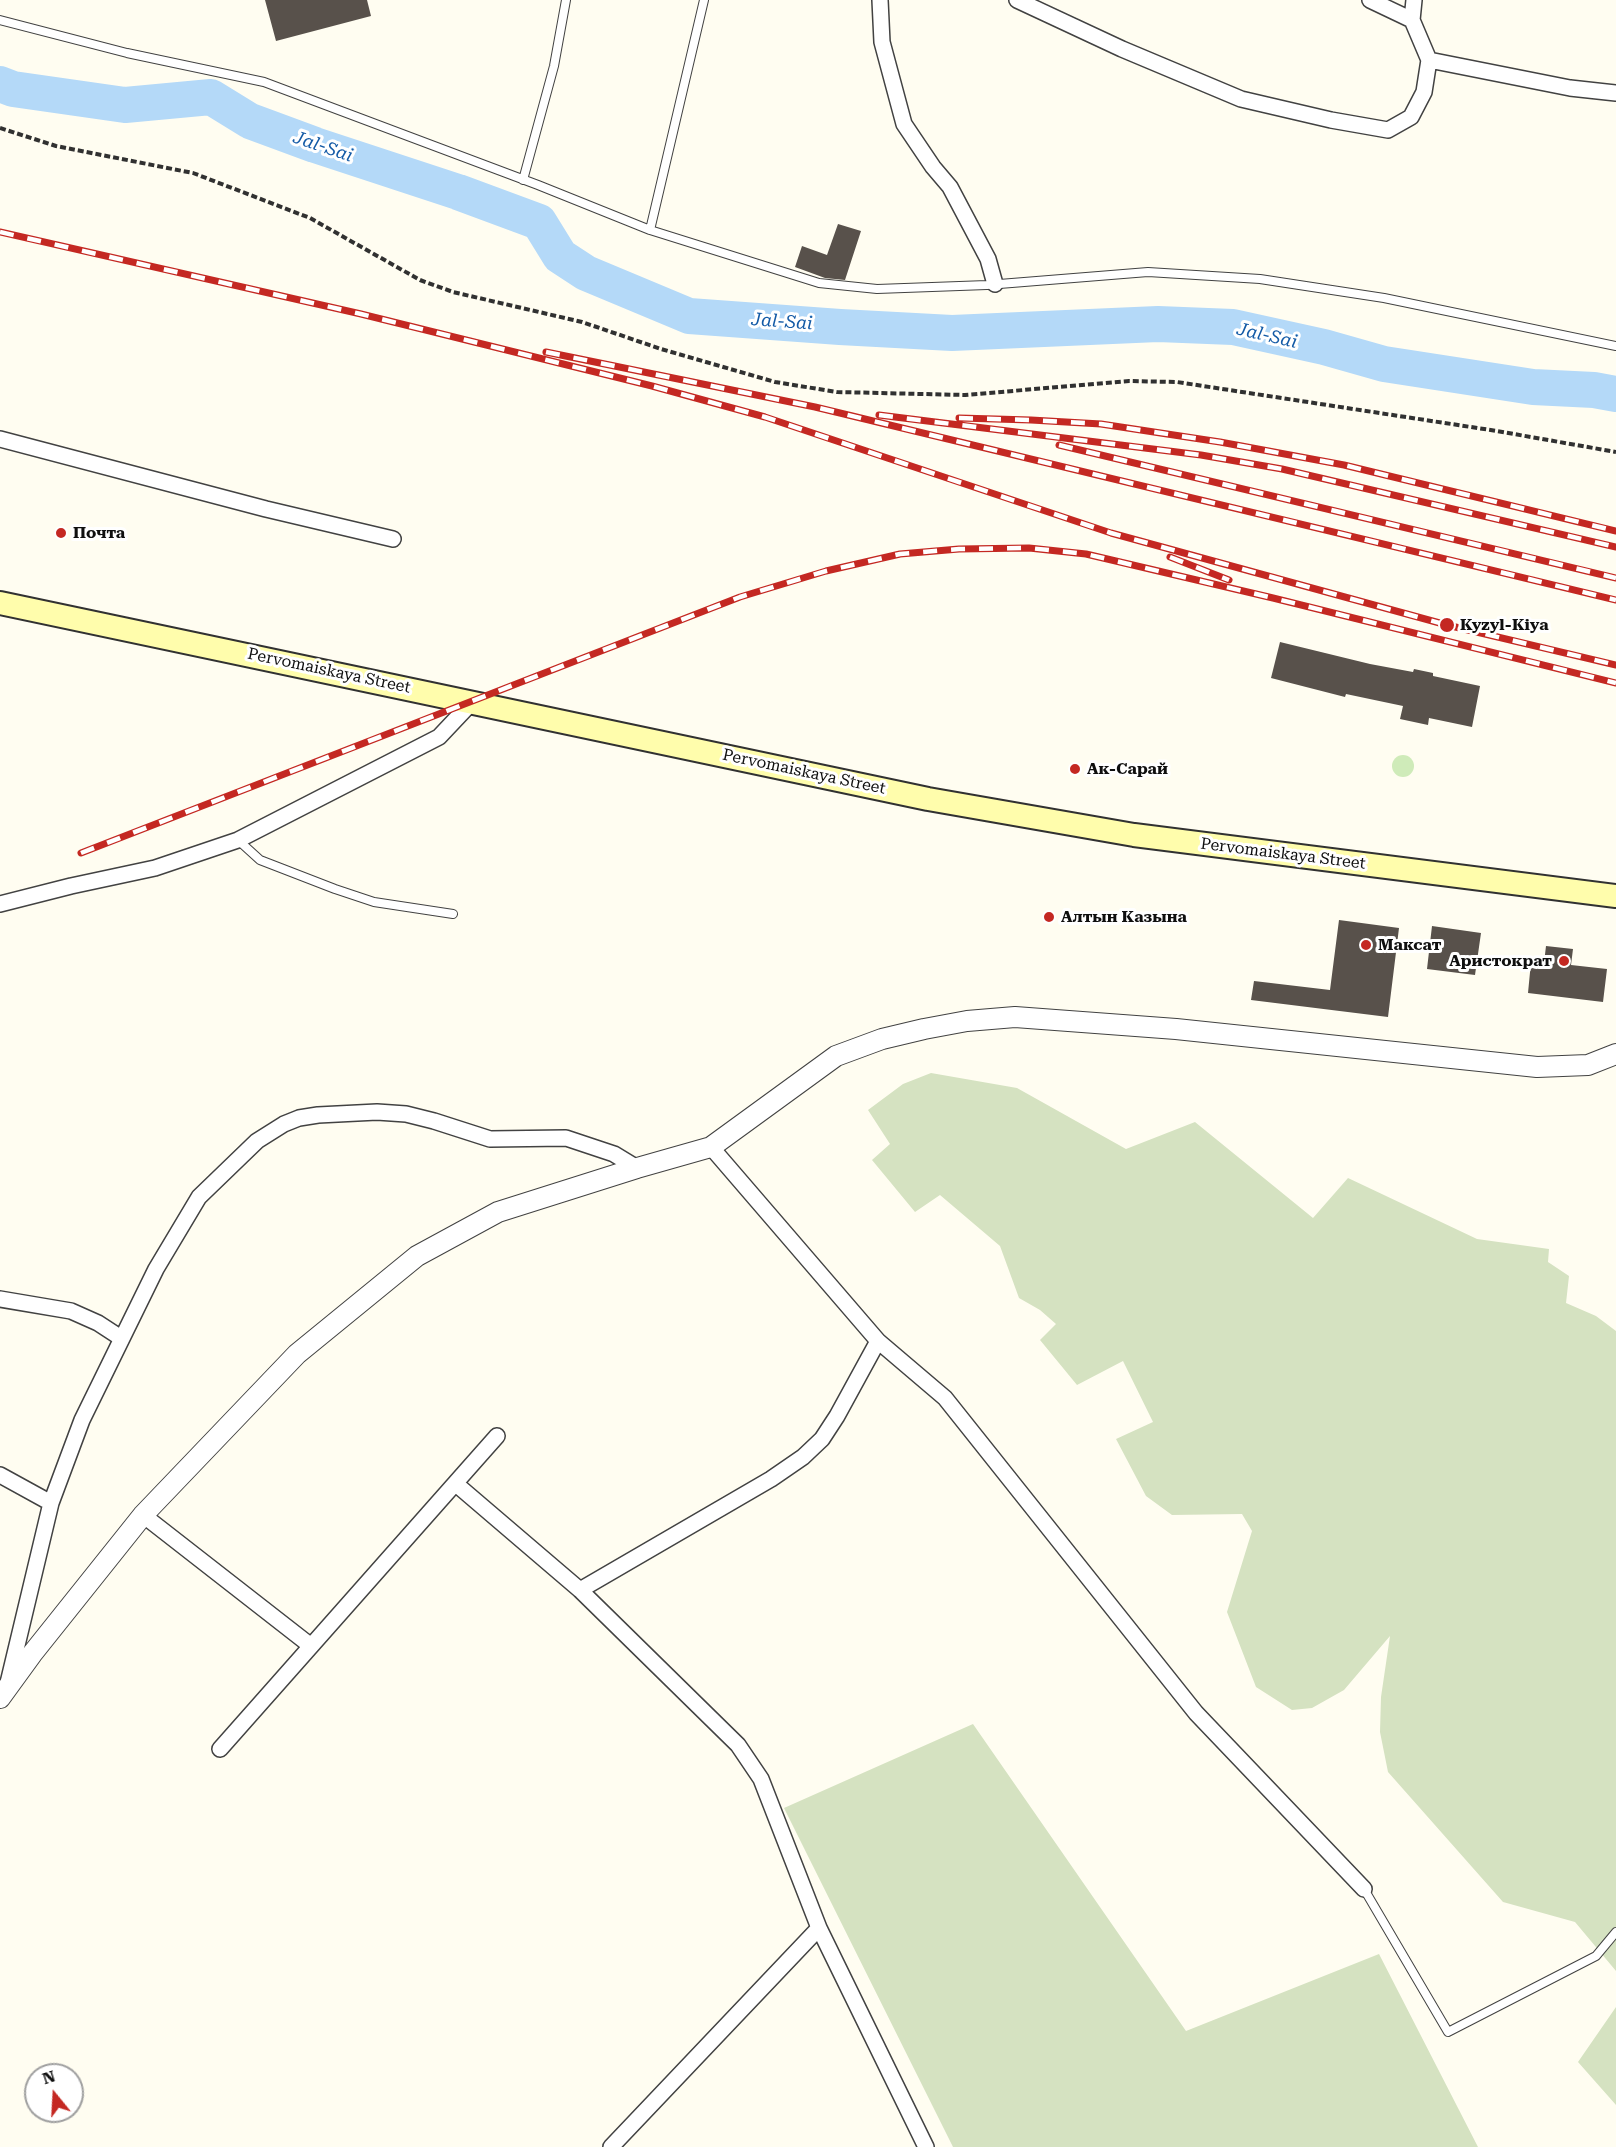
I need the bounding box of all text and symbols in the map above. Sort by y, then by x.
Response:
water label: Jal-Sai [290,127,356,167]
water label: Jal-Sai [751,309,813,335]
water label: Jal-Sai [1235,319,1299,353]
place label: Почта [73,523,125,543]
marker: Почта [54,526,68,540]
place label: Kyzyl-Kiya [1460,615,1549,635]
marker: Kyzyl-Kiya [1438,616,1456,634]
street label: Pervomaiskaya Street [246,644,412,698]
street label: Pervomaiskaya Street [721,745,887,799]
place label: Ак-Сарай [1087,759,1168,779]
marker: Ак-Сарай [1068,762,1082,776]
street label: Pervomaiskaya Street [1199,834,1367,874]
place label: Алтын Казына [1061,907,1187,927]
marker: Алтын Казына [1042,910,1056,924]
place label: Максат [1378,935,1441,955]
marker: Максат [1359,938,1373,952]
place label: Аристократ [1449,951,1552,971]
marker: Аристократ [1557,954,1571,968]
north arrow [24,2063,84,2123]
text: N [40,2066,58,2088]

